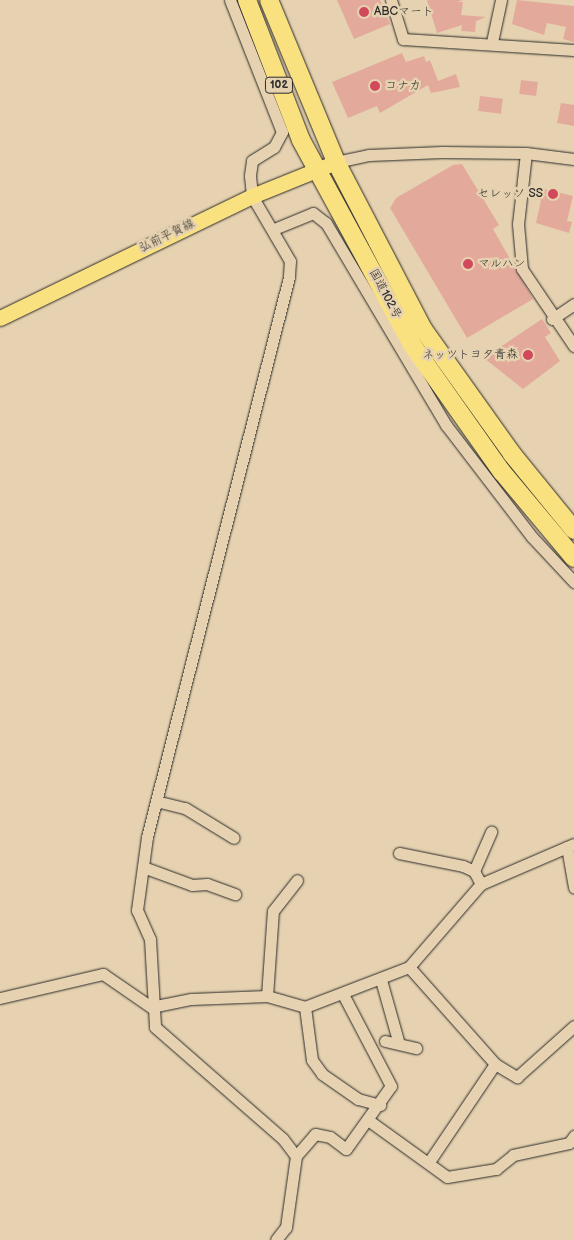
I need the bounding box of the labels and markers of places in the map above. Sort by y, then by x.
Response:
place label: ABCマート [374,5,434,19]
marker: ABCマート [358,6,370,18]
place label: コナカ [385,79,421,93]
marker: コナカ [369,80,381,92]
place label: セレッソ SS [477,187,543,201]
marker: セレッソ SS [547,188,559,200]
place label: マルハン [478,257,526,271]
marker: マルハン [462,258,474,270]
place label: ネッツトヨタ青森 [422,348,518,362]
marker: ネッツトヨタ青森 [522,349,534,361]

